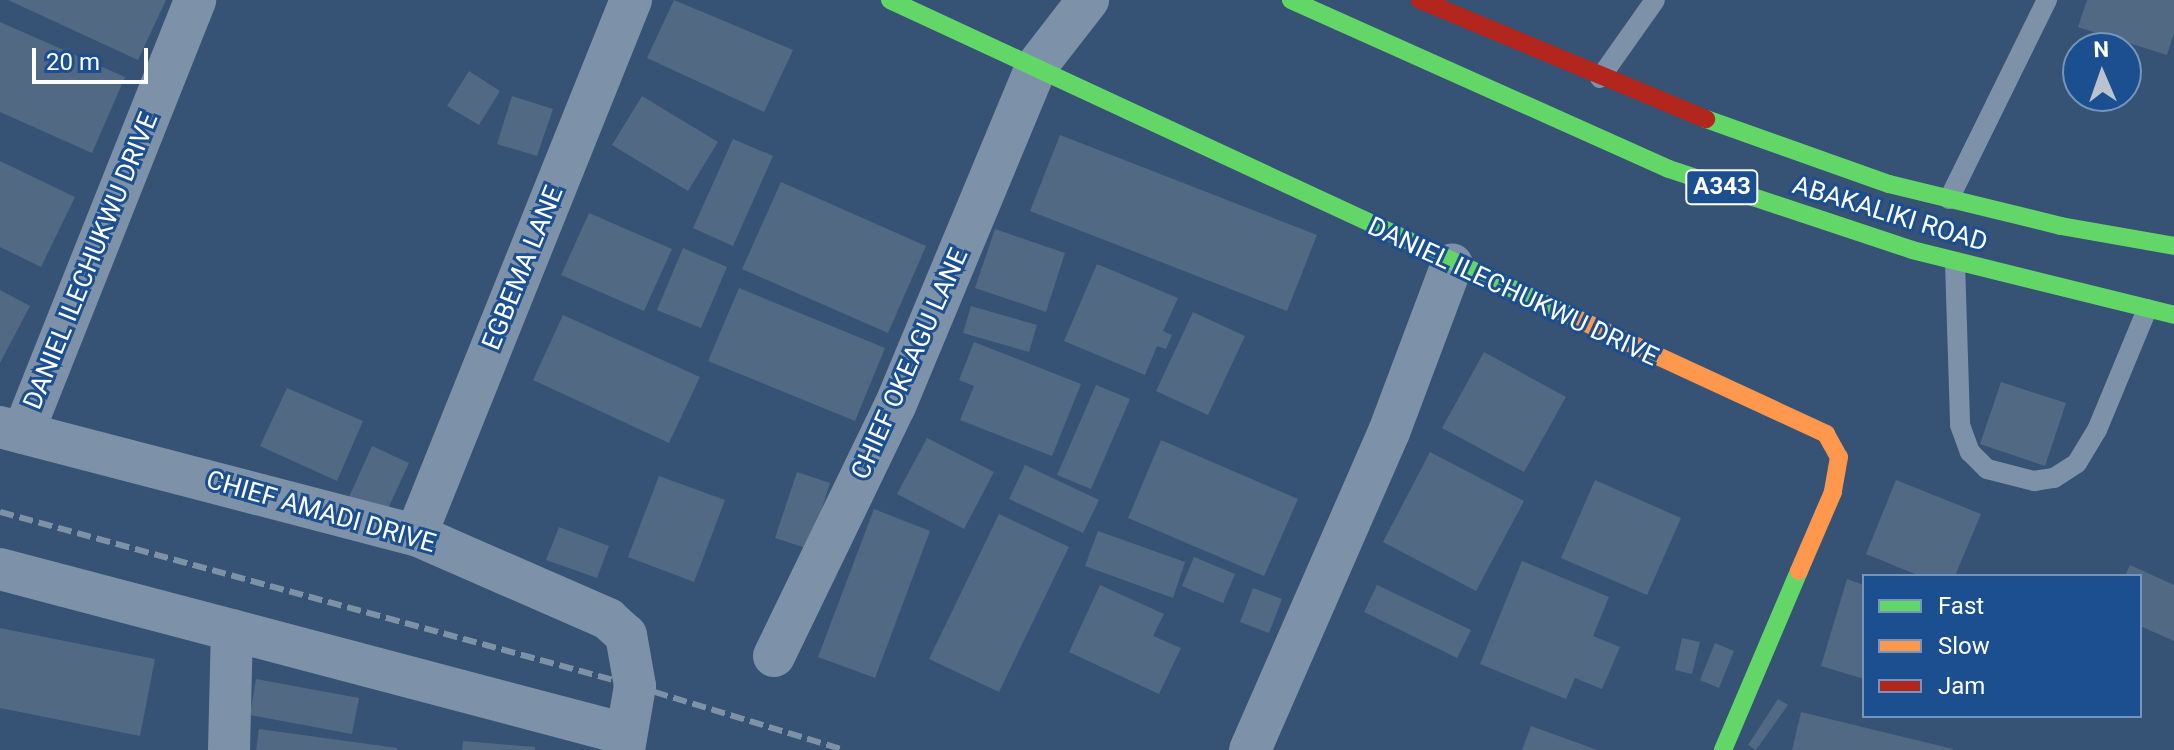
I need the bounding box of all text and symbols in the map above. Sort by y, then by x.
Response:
scale bar [36,32,152,82]
north arrow [2062,32,2142,112]
text: N [2093,37,2109,62]
text: 20 m [46,48,100,76]
street label: DANIEL ILECHUKWU DRIVE [17,108,165,414]
road number: A343 [1684,167,1760,207]
street label: ABAKALIKI ROAD [1789,170,1991,258]
street label: EGBEMA LANE [476,181,570,355]
street label: DANIEL ILECHUKWU DRIVE [1363,211,1663,373]
street label: CHIEF OKEAGU LANE [845,244,975,484]
street label: CHIEF AMADI DRIVE [203,464,439,560]
legend [1862,574,2142,718]
text: Fast [1938,592,1984,620]
text: Slow [1938,632,1990,660]
text: Jam [1938,672,1985,700]

